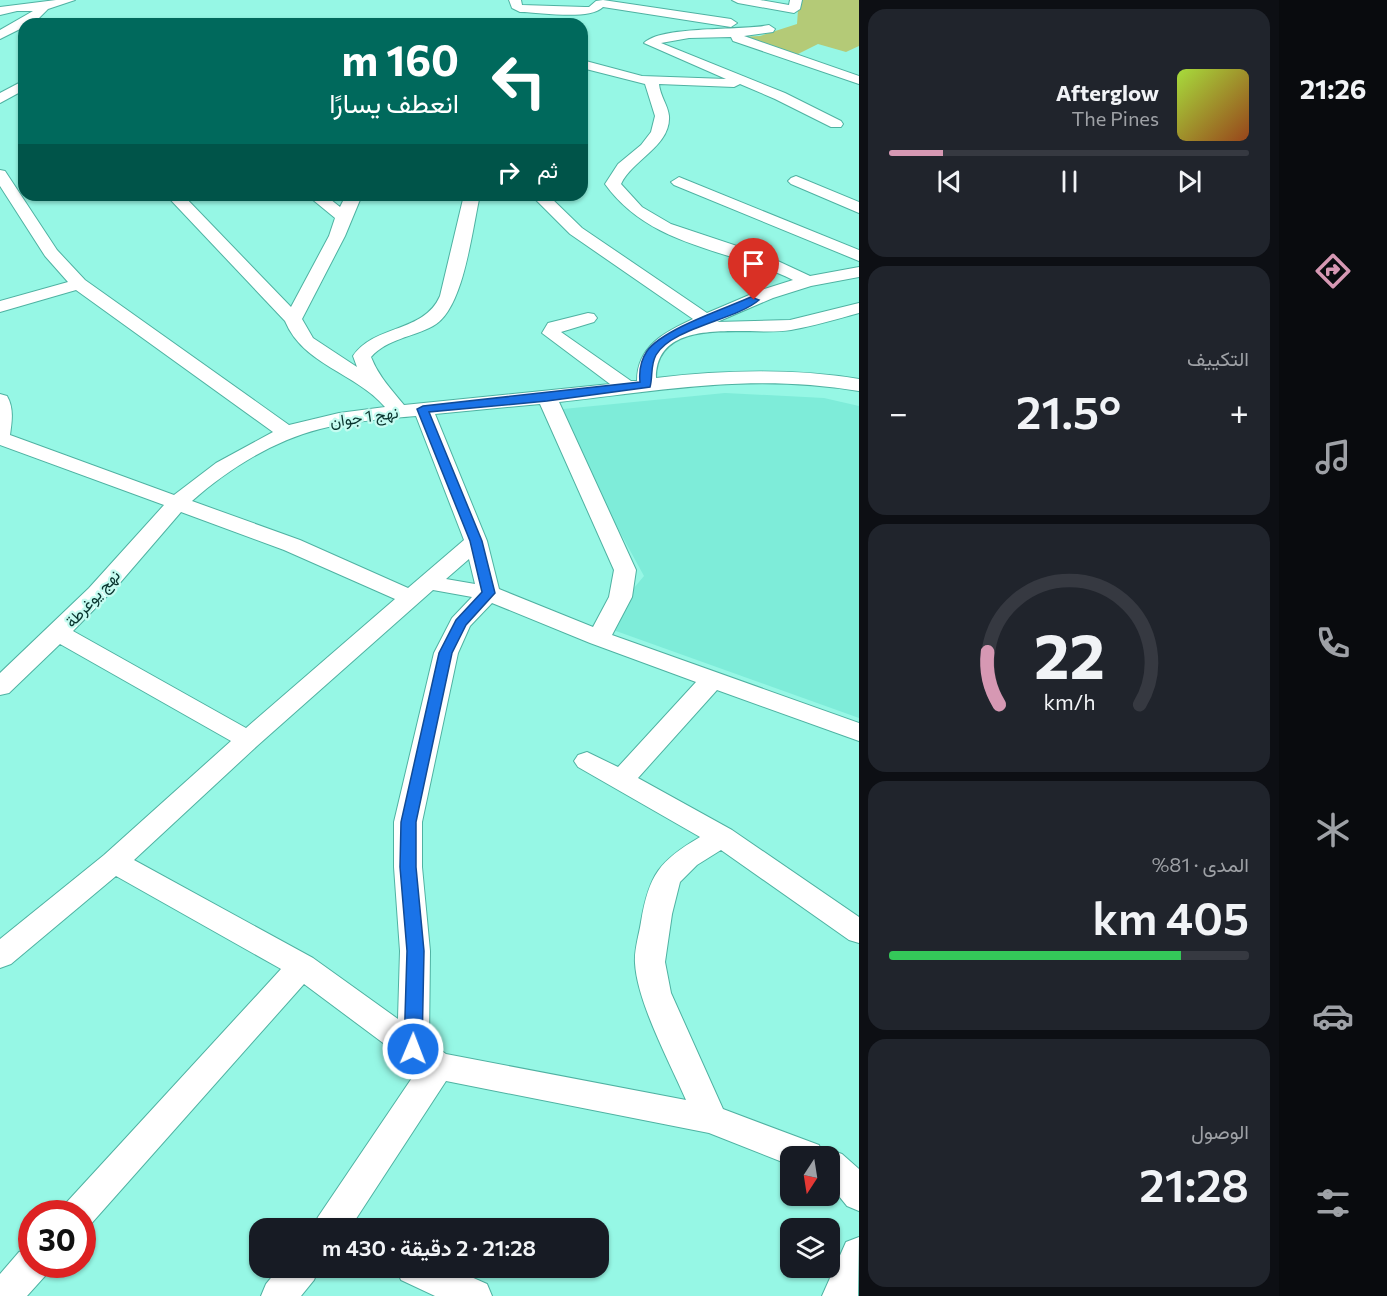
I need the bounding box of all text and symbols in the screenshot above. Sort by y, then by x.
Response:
text: 160 m [341,33,459,85]
icon: left [480,42,558,120]
text: 21:26 [1300,72,1366,105]
text: Afterglow [1056,79,1159,106]
text: انعطف يسارًا [329,86,459,119]
text: The Pines [1072,106,1159,130]
icon: right [492,156,525,189]
text: ثم [537,156,558,183]
icon: previous [933,165,966,198]
icon: pause [1053,165,1086,198]
icon: next [1173,165,1206,198]
pin [728,238,779,300]
icon: arrive [737,247,770,280]
icon: directions [1312,250,1354,292]
text: التكييف [1187,346,1249,370]
text: 21.5° [1016,383,1121,438]
text: − [889,391,908,432]
text: + [1230,391,1249,432]
street label: نهج 1 جوان [329,402,400,433]
icon: music [1312,436,1354,478]
street label: نهج يوغرطة [61,565,126,633]
text: 22 [1033,616,1105,692]
icon: phone [1312,622,1354,664]
text: km/h [1043,688,1095,714]
icon: climate [1312,809,1354,851]
text: المدى · 81% [1152,852,1249,876]
text: 405 km [1093,889,1249,944]
icon: car [1312,995,1354,1037]
position arrow [381,1017,445,1081]
text: الوصول [1191,1119,1249,1143]
north arrow [780,1146,840,1206]
map controls [780,1146,840,1278]
text: 21:28 [1139,1156,1249,1211]
icon: filters [1312,1182,1354,1224]
speed limit sign: 30 [18,1200,96,1278]
button: layers [780,1218,840,1278]
text: 21:28 · 2 دقيقة · 430 m [322,1234,536,1261]

